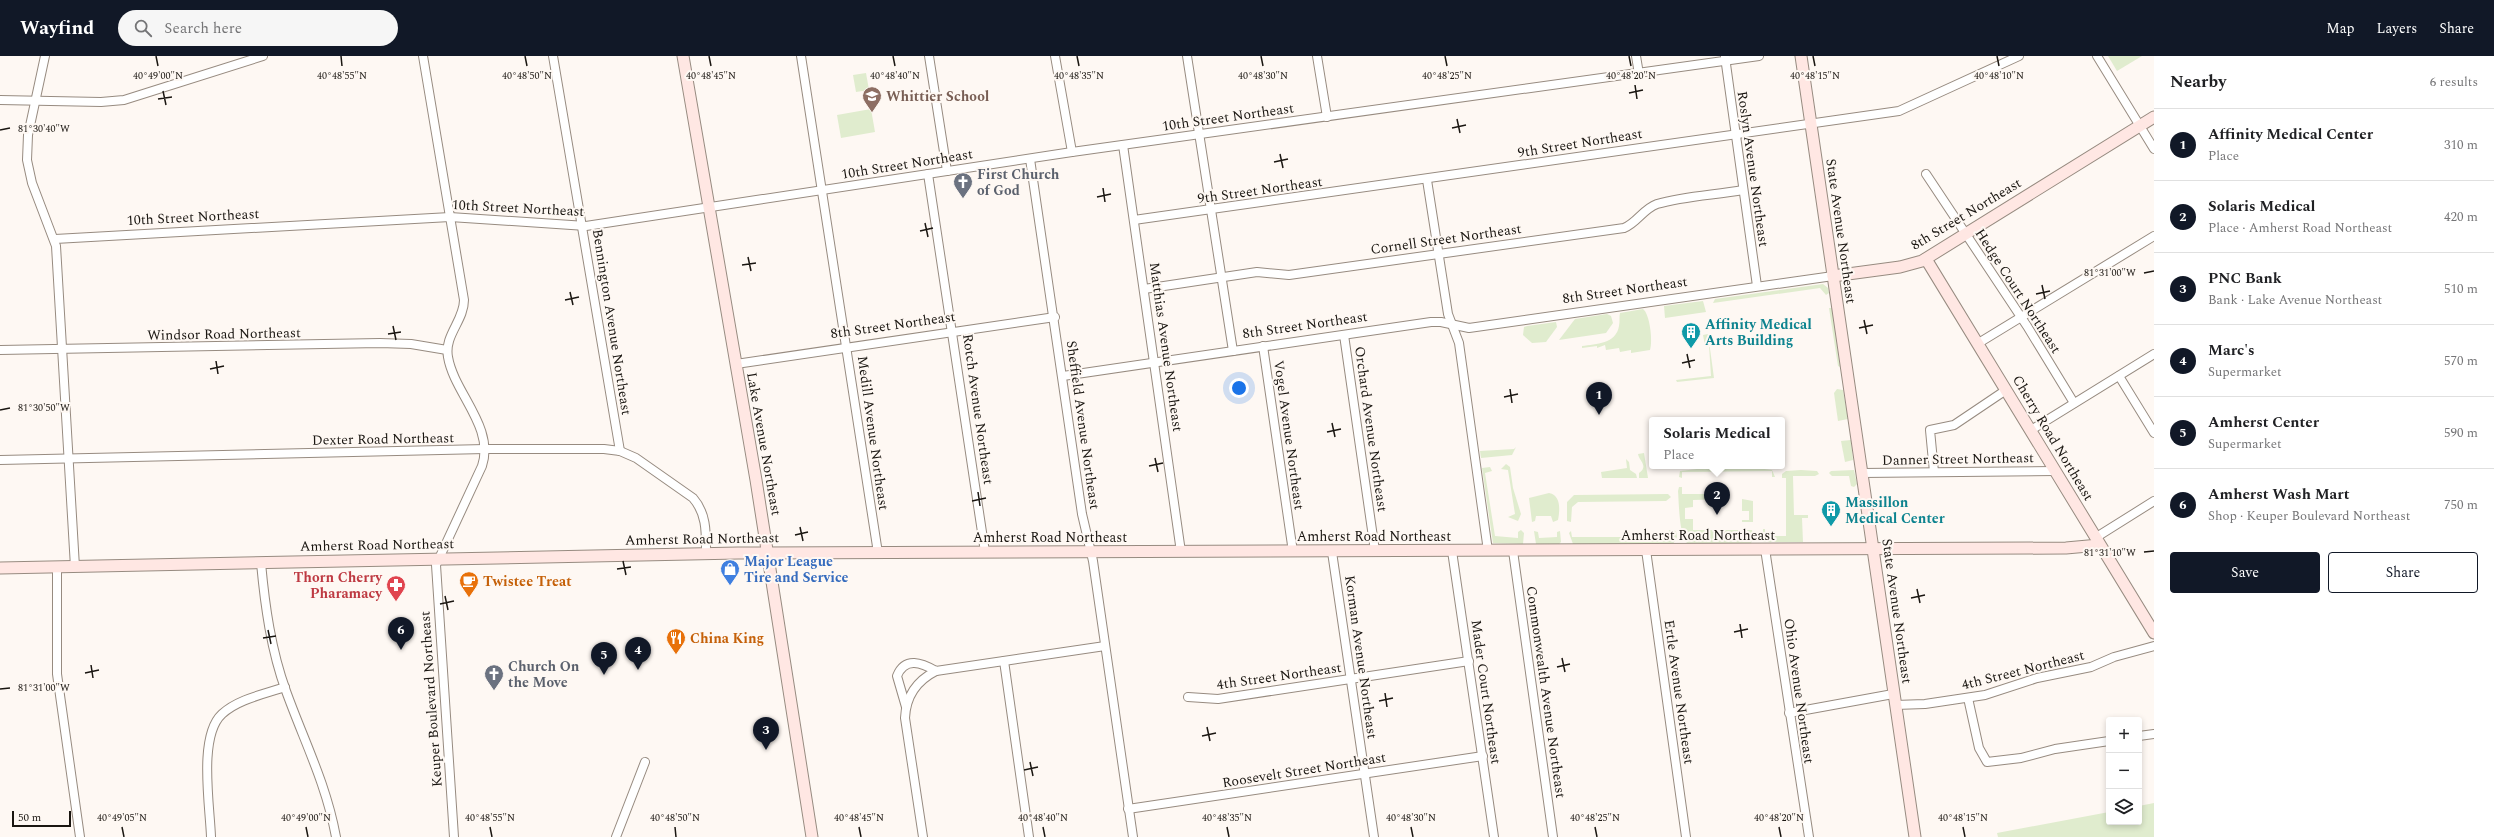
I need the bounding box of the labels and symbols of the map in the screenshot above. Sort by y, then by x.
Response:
text: 40°49'00"N [133,68,183,84]
text: 40°48'55"N [317,68,367,84]
text: 40°48'50"N [502,68,552,84]
text: 40°48'45"N [686,68,736,84]
text: 40°48'40"N [870,68,920,84]
text: 40°48'35"N [1054,68,1104,84]
text: 40°48'30"N [1238,68,1288,84]
text: 40°48'25"N [1422,68,1472,84]
text: 40°48'20"N [1606,68,1656,84]
text: 40°48'15"N [1790,68,1840,84]
text: 40°48'10"N [1974,68,2024,84]
school or university icon: Whittier School [861,85,883,113]
place label: Whittier School [886,86,990,107]
street label: Roslyn Avenue Northeast [1732,90,1774,248]
street label: 10th Street Northeast [1161,97,1295,137]
text: 81°30'40"W [18,121,70,137]
street label: 9th Street Northeast [1516,123,1644,163]
street label: 10th Street Northeast [840,143,974,185]
street label: State Avenue Northeast [1820,157,1862,305]
place label: First Church of God [977,164,1060,201]
church icon: First Church of God [952,171,974,199]
street label: 9th Street Northeast [1196,171,1324,209]
street label: 8th Street Northeast [1907,173,2025,255]
street label: 10th Street Northeast [451,194,585,222]
street label: 10th Street Northeast [126,203,260,231]
street label: Cornell Street Northeast [1369,218,1523,260]
street label: Hedge Court Northeast [1970,224,2066,358]
street label: Bennington Avenue Northeast [587,227,637,417]
street label: Matthias Avenue Northeast [1144,261,1188,433]
text: 81°31'00"W [2084,265,2136,281]
street label: 8th Street Northeast [1561,271,1689,309]
street label: 8th Street Northeast [829,306,957,344]
street label: 8th Street Northeast [1241,306,1369,344]
place label: Affinity Medical Arts Building [1705,314,1812,351]
building icon: Affinity Medical Arts Building [1680,321,1702,349]
street label: Windsor Road Northeast [147,322,301,346]
street label: Rotch Avenue Northeast [957,332,999,486]
street label: Sheffield Avenue Northeast [1061,339,1105,511]
street label: Orchard Avenue Northeast [1349,345,1393,513]
street label: Medill Avenue Northeast [852,354,894,512]
street label: Vogel Avenue Northeast [1268,359,1310,511]
street label: Lake Avenue Northeast [741,371,787,517]
street label: Cherry Road Northeast [2007,371,2099,505]
your location [1229,378,1249,398]
pin: 1 [1586,382,1612,415]
text: 81°30'50"W [18,400,70,416]
street label: Dexter Road Northeast [312,427,454,451]
street label: Danner Street Northeast [1882,447,2034,471]
pin: 2 [1704,482,1730,515]
place label: Massillon Medical Center [1845,492,1945,529]
building icon: Massillon Medical Center [1820,499,1842,527]
street label: Amherst Road Northeast [1621,525,1775,546]
street label: Amherst Road Northeast [1297,526,1451,547]
street label: Amherst Road Northeast [625,527,779,551]
street label: Amherst Road Northeast [973,527,1127,548]
street label: Amherst Road Northeast [300,533,454,557]
street label: State Avenue Northeast [1876,537,1918,685]
text: 81°31'10"W [2084,545,2136,561]
place label: Major League Tire and Service [744,551,849,588]
shop icon: Major League Tire and Service [719,558,741,586]
place label: Thorn Cherry Pharamacy [293,567,383,604]
cafe icon: Twistee Treat [458,570,480,598]
place label: Twistee Treat [483,571,572,592]
pharmacy icon: Thorn Cherry Pharamacy [385,574,407,602]
street label: Korman Avenue Northeast [1339,574,1383,740]
street label: Commonwealth Avenue Northeast [1521,585,1571,799]
street label: Keuper Boulevard Northeast [414,610,448,788]
pin: 6 [388,617,414,650]
street label: Ohio Avenue Northeast [1778,617,1820,765]
street label: Mader Court Northeast [1465,618,1507,766]
street label: Ertle Avenue Northeast [1658,618,1700,766]
restaurant icon: China King [665,627,687,655]
place label: China King [690,628,764,649]
pin: 4 [625,637,651,670]
pin: 5 [591,642,617,675]
street label: 4th Street Northeast [1959,645,2087,695]
place label: Church On the Move [508,656,580,693]
street label: 4th Street Northeast [1215,657,1343,695]
church icon: Church On the Move [483,663,505,691]
text: 81°31'00"W [18,680,70,696]
pin: 3 [753,717,779,750]
street label: Roosevelt Street Northeast [1221,747,1387,793]
scale bar [12,809,71,828]
text: 40°49'05"N [97,810,147,826]
text: 40°49'00"N [281,810,331,826]
text: 40°48'55"N [465,810,515,826]
text: 40°48'50"N [650,810,700,826]
text: 40°48'45"N [834,810,884,826]
text: 40°48'40"N [1018,810,1068,826]
text: 40°48'35"N [1202,810,1252,826]
text: 40°48'30"N [1386,810,1436,826]
text: 40°48'25"N [1570,810,1620,826]
text: 40°48'20"N [1754,810,1804,826]
text: 40°48'15"N [1938,810,1988,826]

